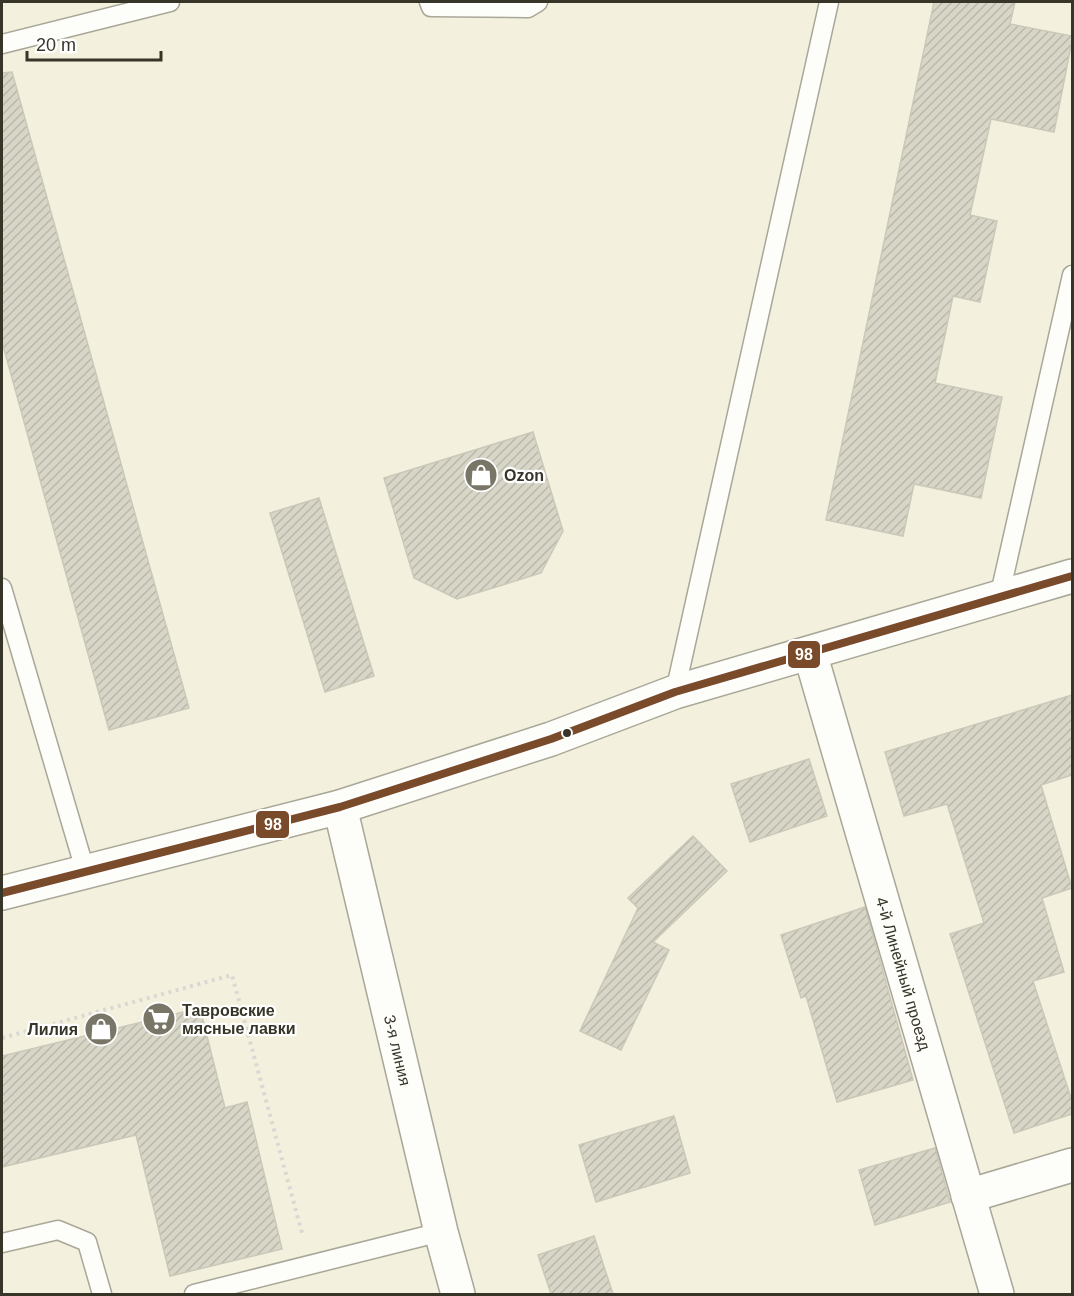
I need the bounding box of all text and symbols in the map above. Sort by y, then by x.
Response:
scale bar [27,24,160,62]
text: 20 m [36,35,76,55]
shop icon: Ozon [463,457,499,493]
place label: Ozon [504,467,544,484]
line badge: 98 [787,640,821,669]
text: 98 [795,646,813,663]
unlabelled marker [561,727,573,739]
line badge: 98 [255,810,290,839]
text: 98 [264,816,282,833]
street label: 4-й Линейный проезд [873,895,934,1053]
supermarket icon: Тавровские мясные лавки [141,1001,177,1037]
place label: Тавровские мясные лавки [182,1002,295,1037]
shop icon: Лилия [83,1011,119,1047]
street label: 3-я линия [381,1013,414,1087]
place label: Лилия [28,1021,78,1038]

